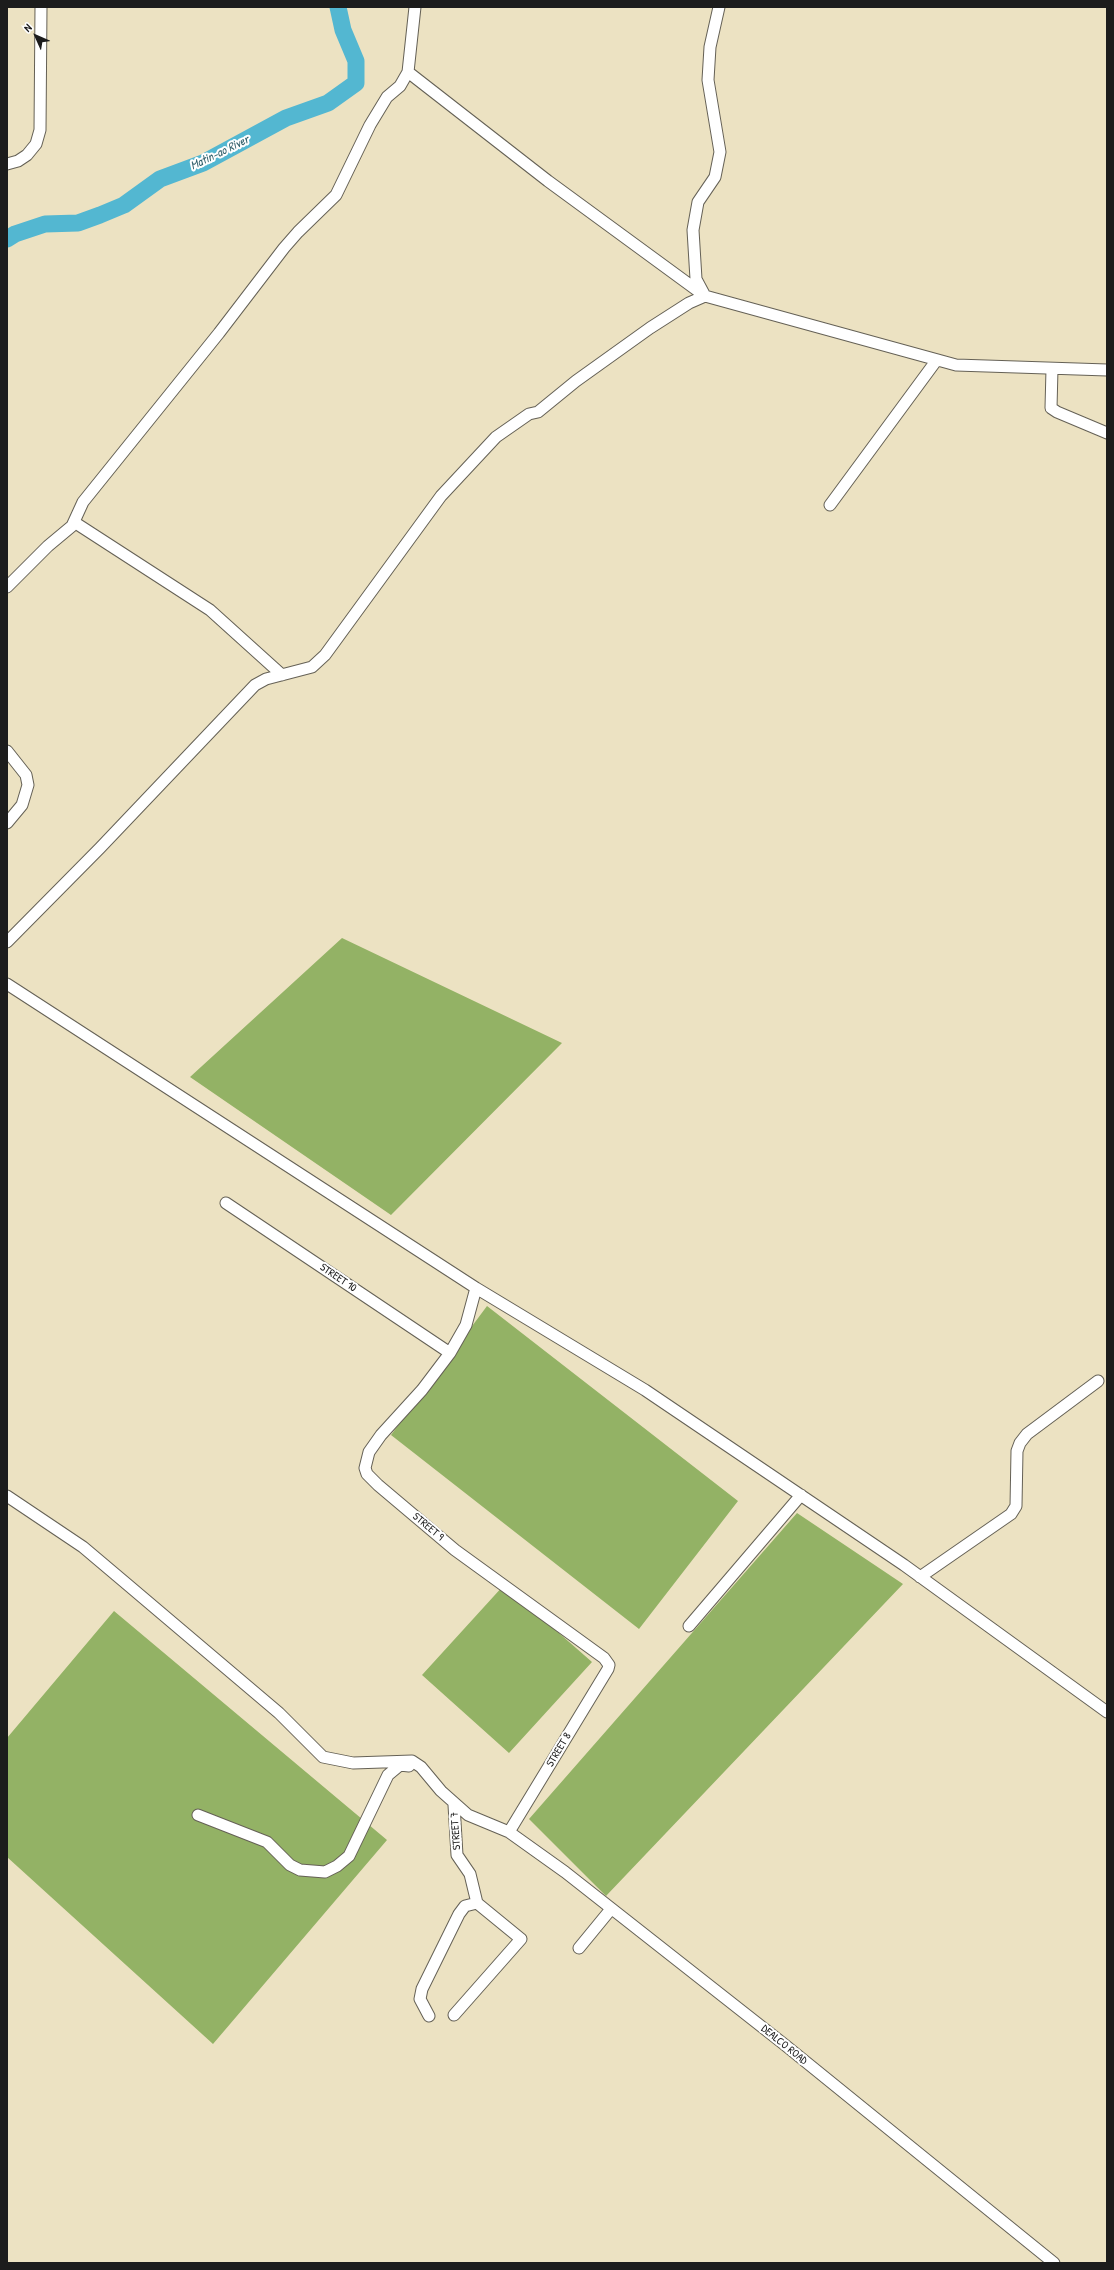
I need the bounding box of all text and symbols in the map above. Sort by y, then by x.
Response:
north arrow [16,16,56,56]
text: N [20,20,35,35]
water label: Matin-ao River [188,133,252,173]
street label: STREET 10 [317,1261,359,1295]
street label: STREET 9 [410,1510,446,1544]
street label: STREET 8 [544,1731,574,1769]
street label: STREET 7 [448,1812,464,1850]
street label: DEALCO ROAD [758,2022,810,2068]

